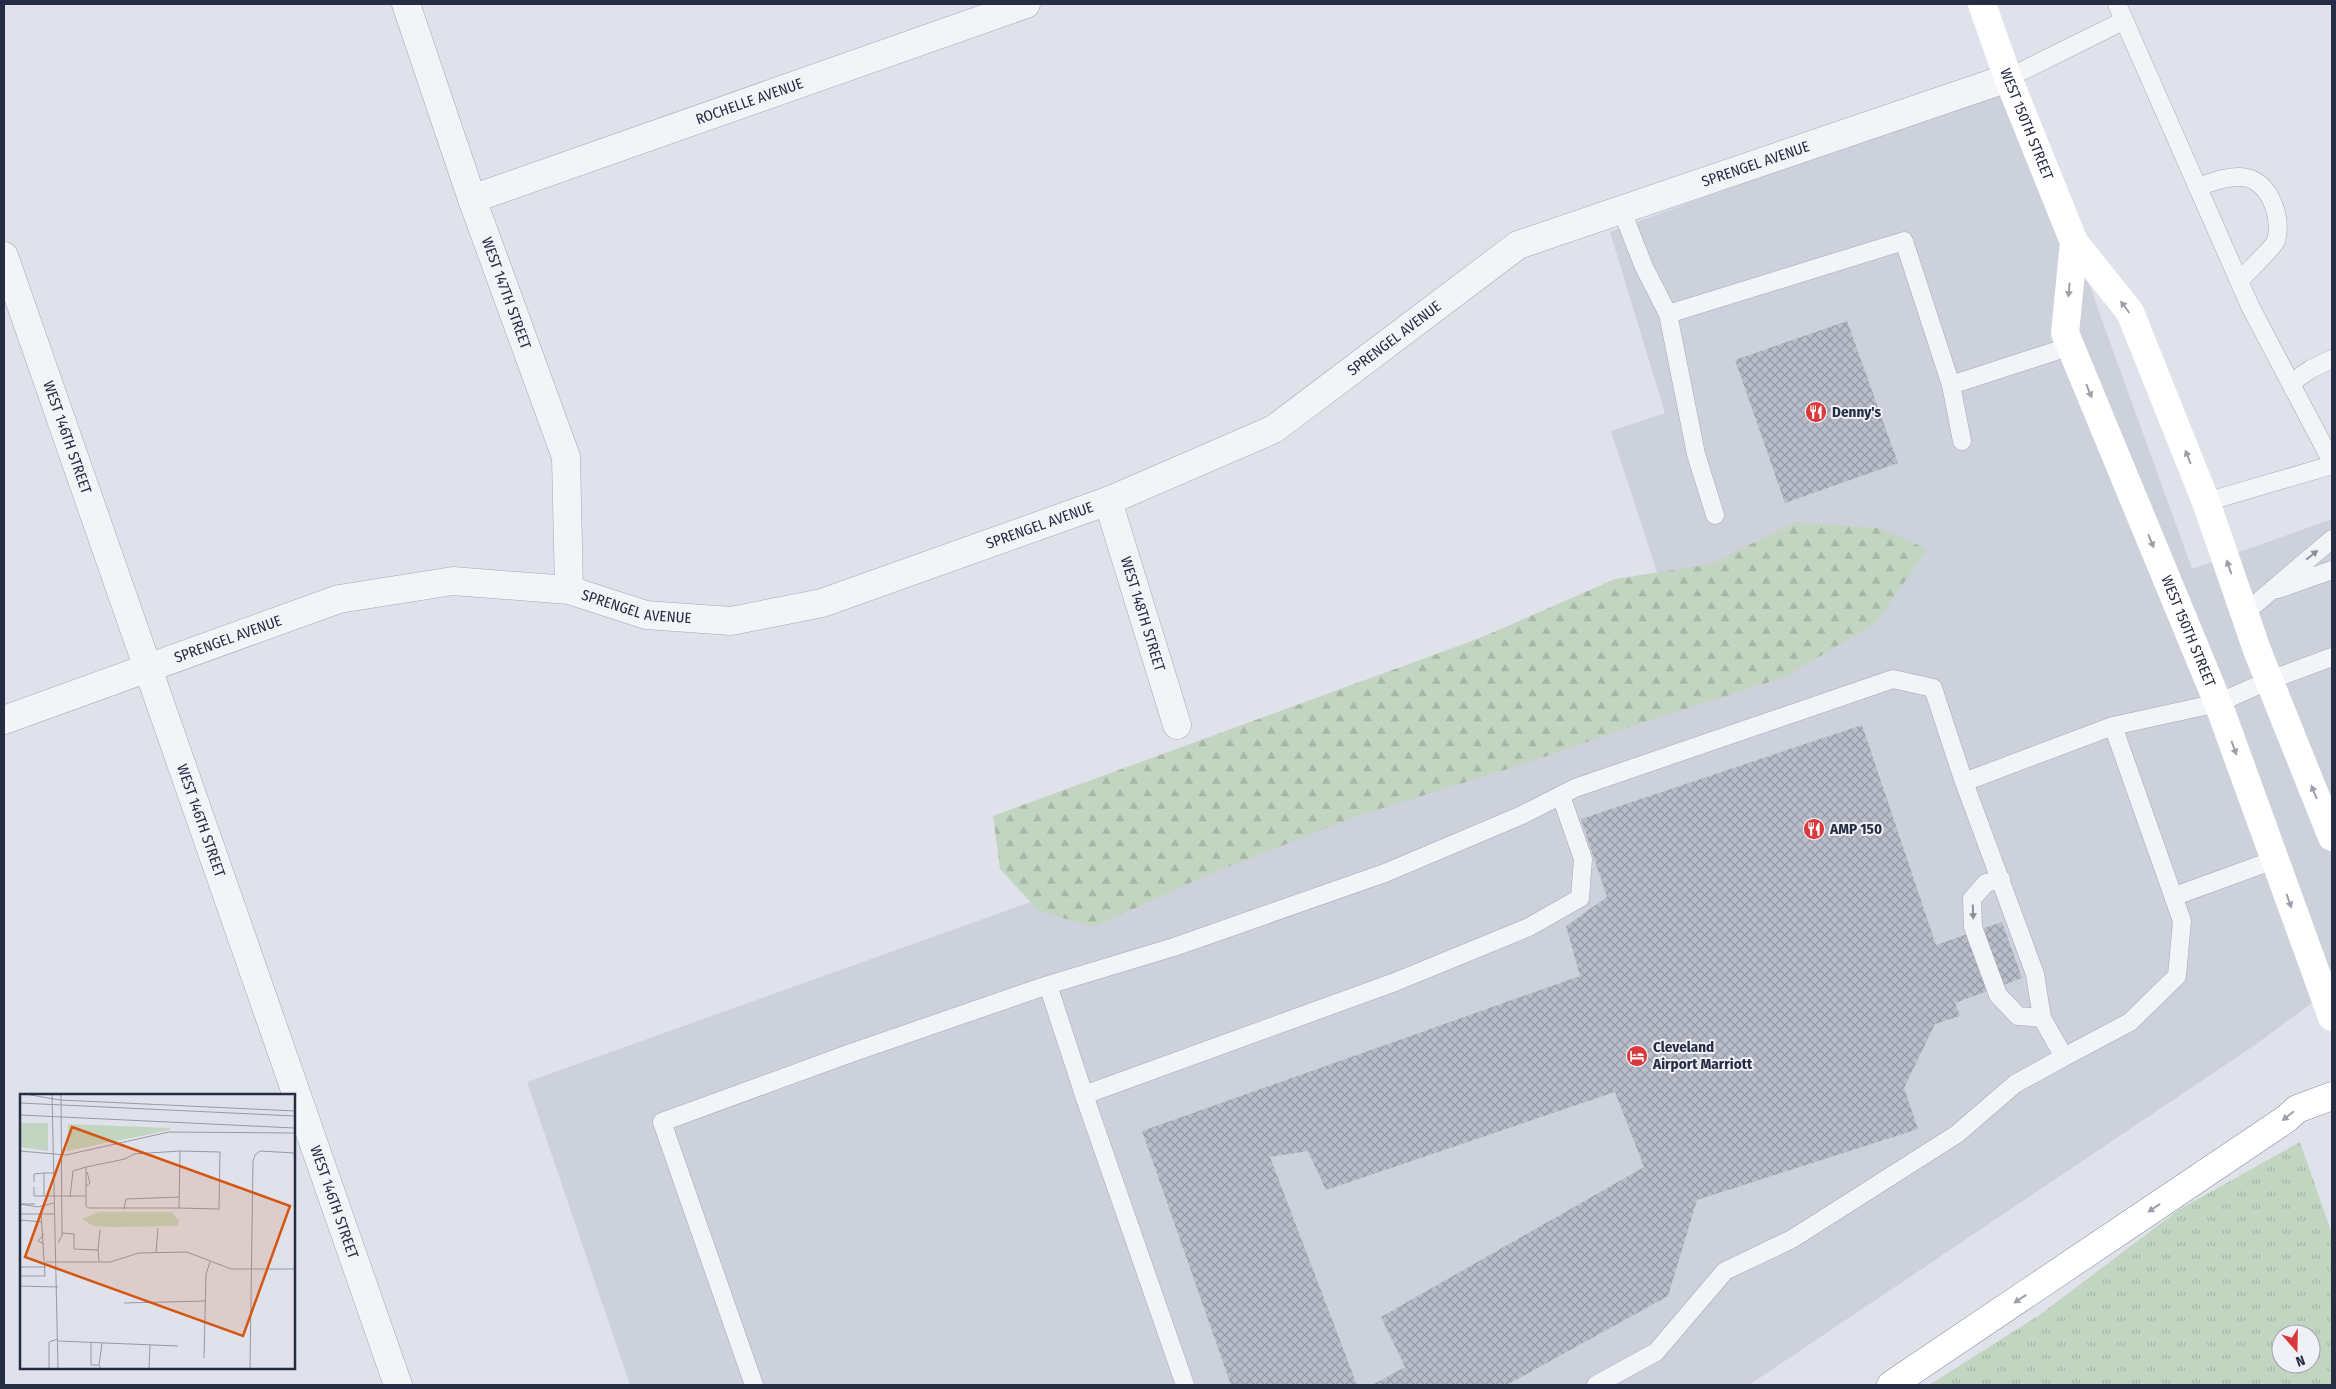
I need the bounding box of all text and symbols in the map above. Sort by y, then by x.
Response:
street label: WEST 150TH STREET [1996,66,2057,182]
street label: ROCHELLE AVENUE [693,74,805,129]
street label: SPRENGEL AVENUE [1699,137,1812,191]
street label: WEST 147TH STREET [478,235,535,351]
one-way arrow [2065,283,2073,299]
street label: SPRENGEL AVENUE [1344,297,1445,380]
one-way arrow [2120,301,2131,314]
street label: WEST 146TH STREET [39,378,95,496]
one-way arrow [2085,384,2093,399]
restaurant icon: Denny's [1804,400,1828,424]
place label: Denny's [1832,403,1882,421]
one-way arrow [2183,449,2191,464]
street label: SPRENGEL AVENUE [984,498,1096,553]
one-way arrow [2147,534,2155,549]
one-way arrow [2305,550,2319,560]
street label: WEST 148TH STREET [1117,554,1169,673]
one-way arrow [2224,559,2232,574]
street label: WEST 150TH STREET [2157,573,2219,689]
street label: SPRENGEL AVENUE [579,586,692,627]
street label: SPRENGEL AVENUE [172,612,284,667]
one-way arrow [2231,741,2239,756]
street label: WEST 146TH STREET [173,762,229,880]
one-way arrow [2310,784,2318,799]
restaurant icon: AMP 150 [1802,817,1826,841]
place label: AMP 150 [1829,820,1882,838]
one-way arrow [2286,894,2293,909]
one-way arrow [1969,904,1977,920]
place label: Cleveland Airport Marriott [1652,1038,1753,1073]
hotel icon: Cleveland Airport Marriott [1625,1044,1649,1068]
inset map [20,1094,295,1369]
one-way arrow [2282,1111,2295,1122]
street label: WEST 146TH STREET [306,1143,362,1261]
one-way arrow [2147,1203,2161,1213]
one-way arrow [2013,1294,2026,1304]
north arrow [2271,1324,2321,1374]
text: N [2293,1351,2307,1370]

